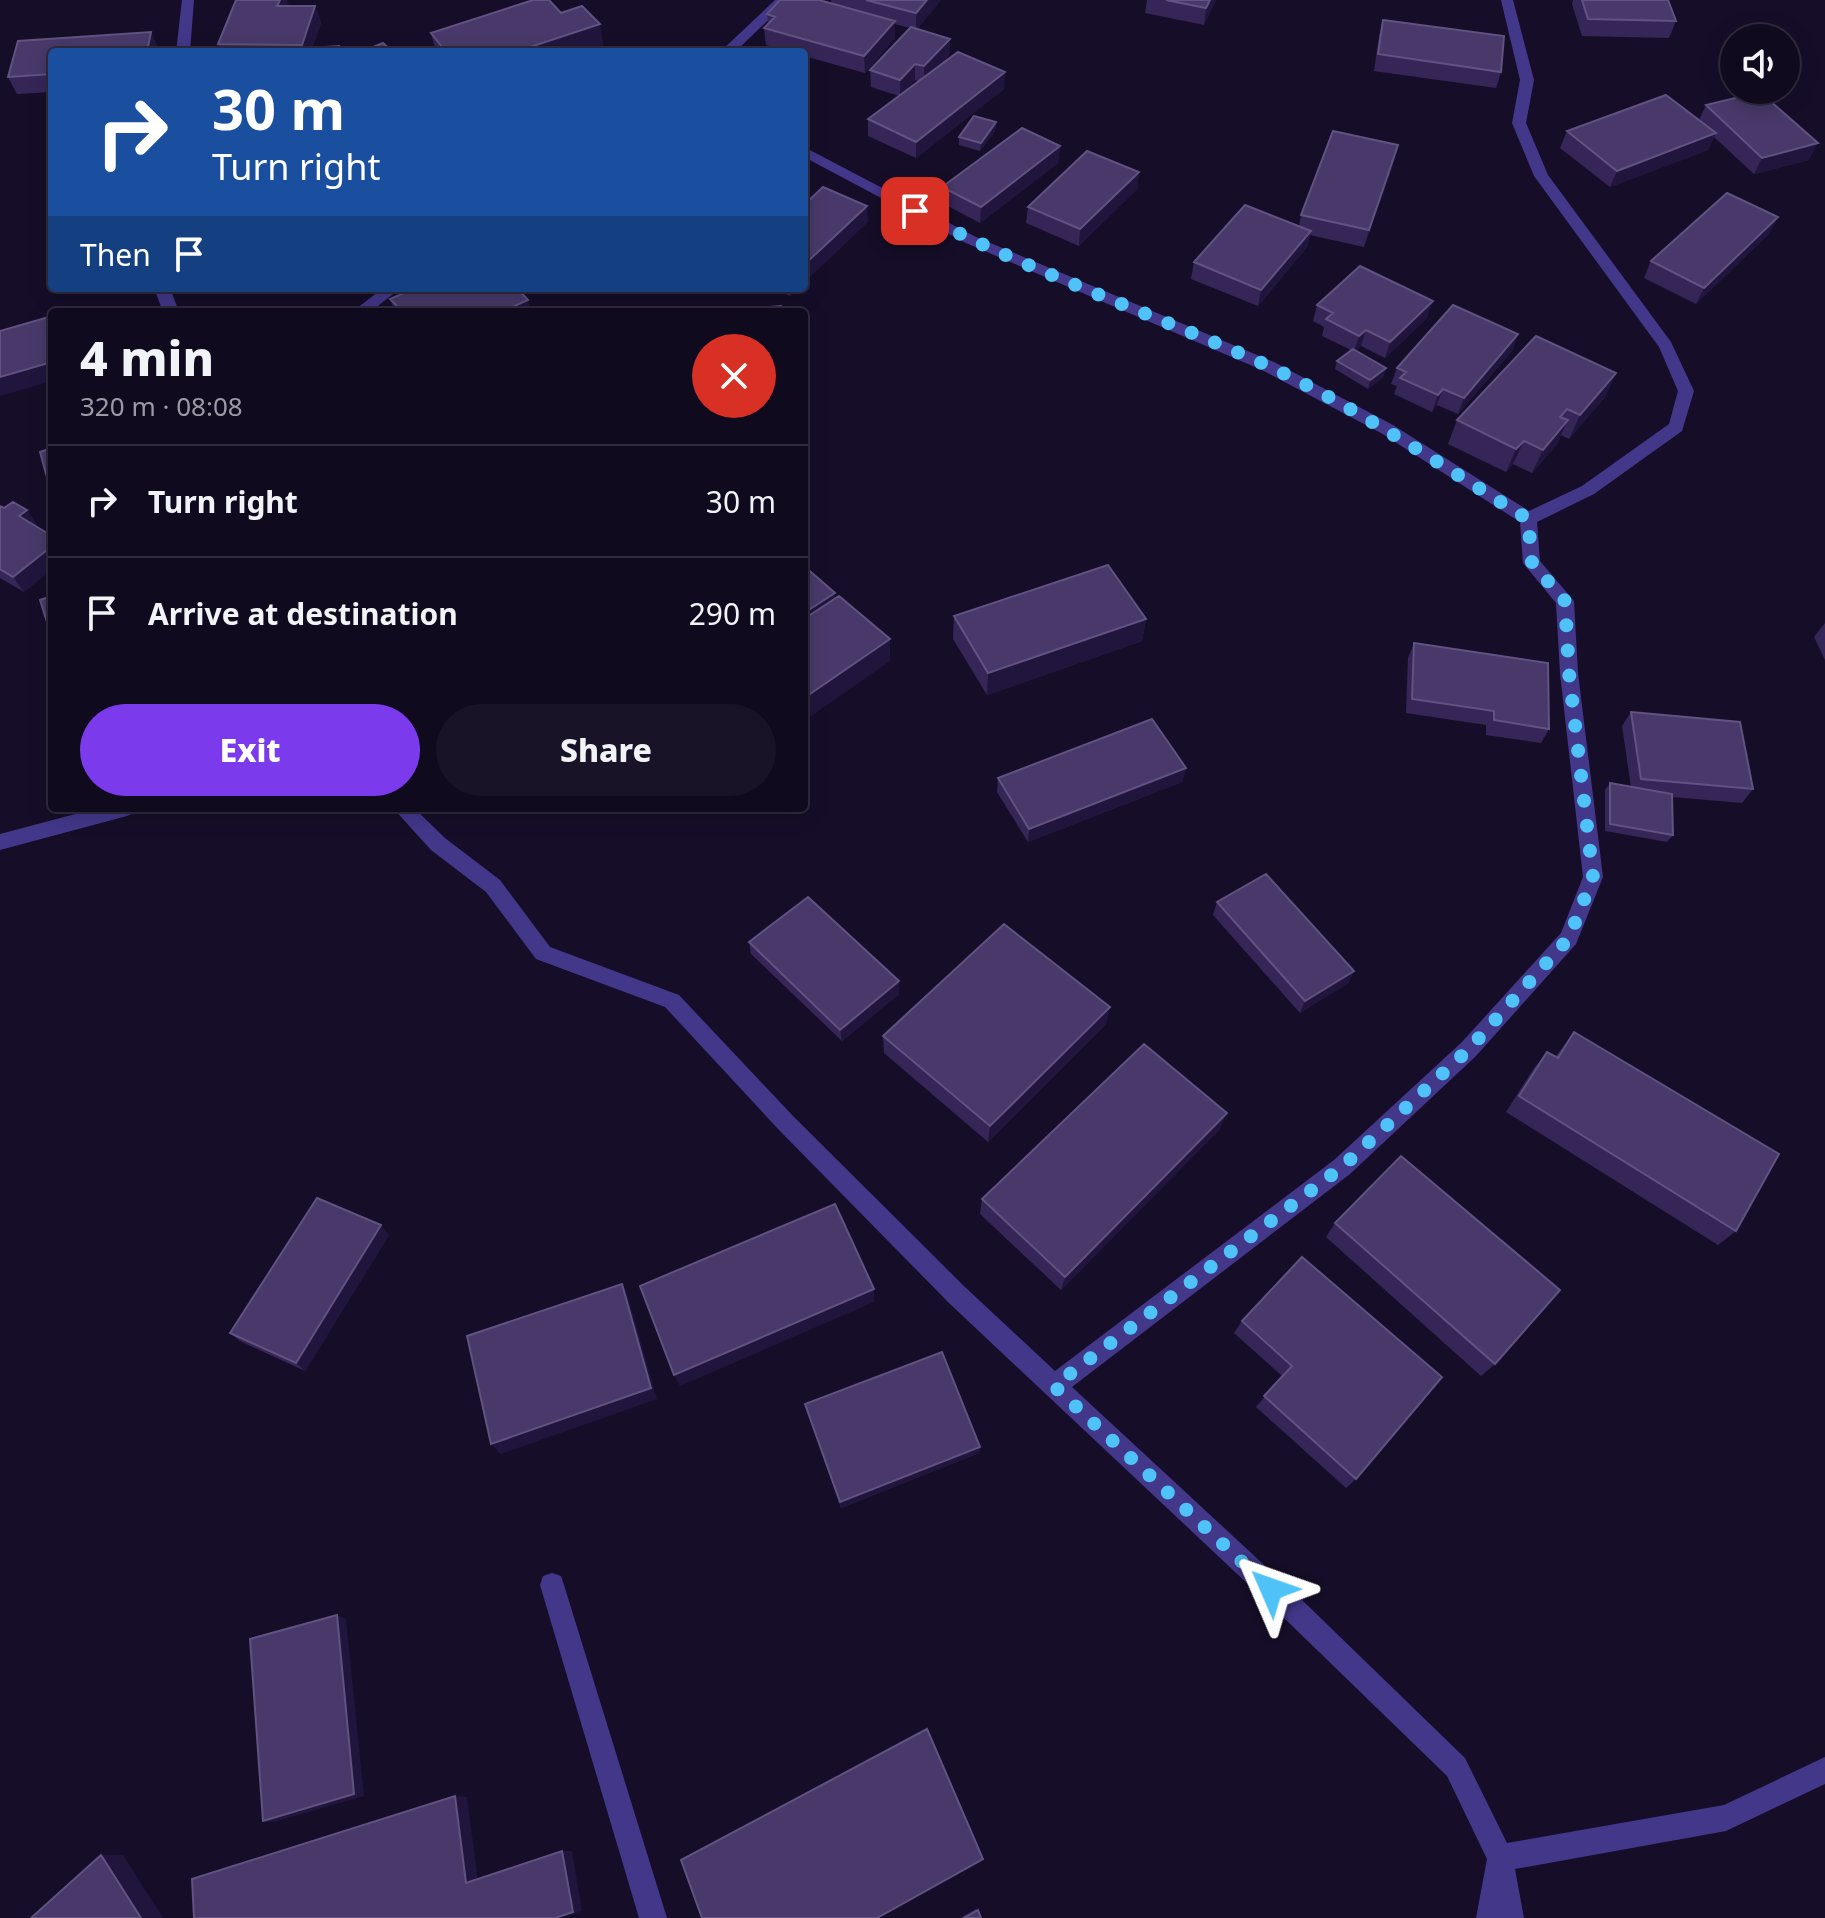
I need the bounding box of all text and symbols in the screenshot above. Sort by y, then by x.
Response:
map controls [1720,24,1800,104]
button: sound [1720,24,1800,104]
text: 30 m [212,70,345,146]
icon: right [80,80,184,184]
text: Turn right [212,142,380,191]
pin [881,177,949,245]
icon: arrive [893,189,937,233]
icon: arrive [167,232,211,276]
text: Then [80,234,151,275]
text: 4 min [80,325,214,390]
button: close [692,334,776,418]
text: 320 m · 08:08 [80,388,243,424]
icon: right [80,479,124,523]
text: Turn right [148,481,298,522]
text: 30 m [706,481,776,522]
icon: arrive [80,591,124,635]
text: Arrive at destination [148,593,458,634]
text: 290 m [689,593,776,634]
button: Exit [80,704,420,796]
button: Share [436,704,776,796]
position arrow [1229,1547,1313,1631]

